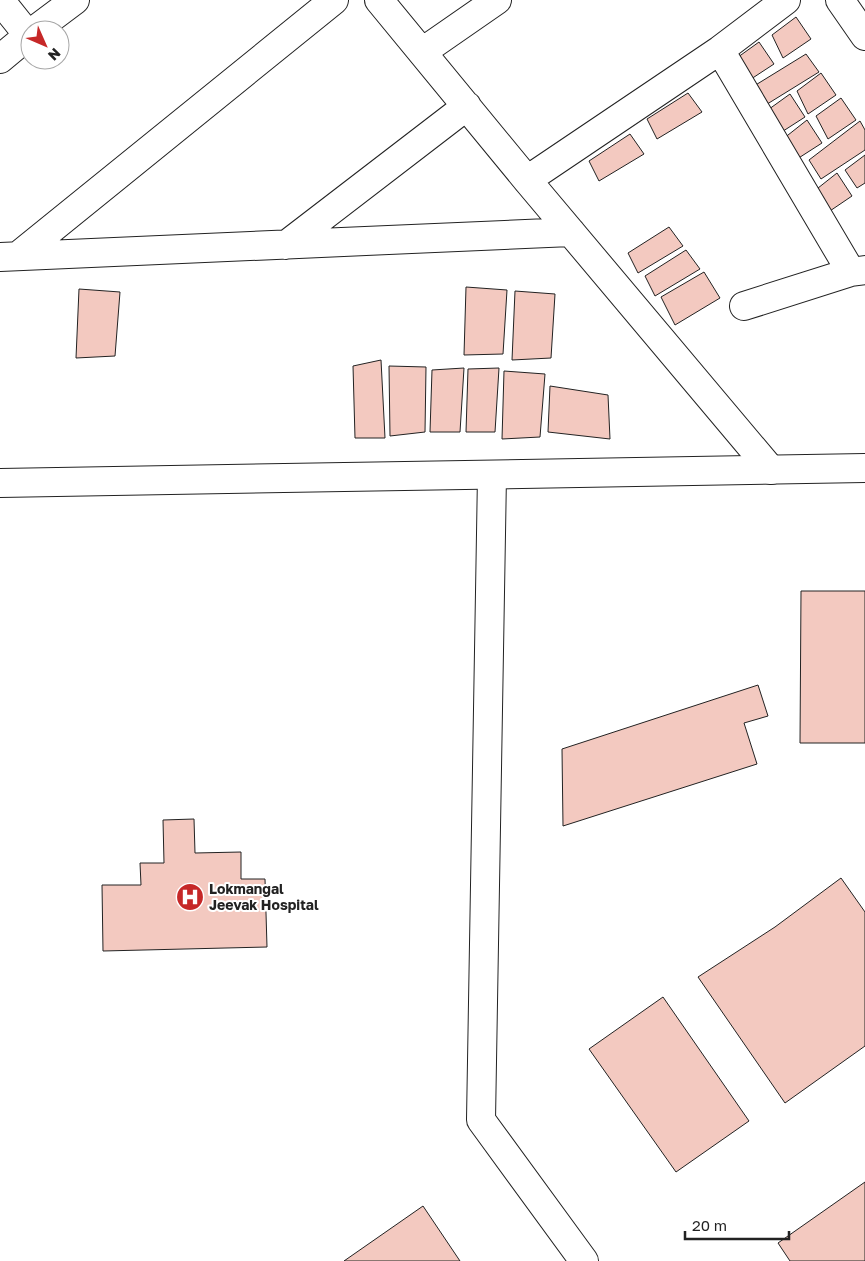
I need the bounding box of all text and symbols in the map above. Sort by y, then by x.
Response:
north arrow [20,20,70,70]
text: N [45,45,64,64]
place label: Lokmangal Jeevak Hospital [209,880,319,913]
hospital icon: Lokmangal Jeevak Hospital [175,882,205,912]
scale bar [685,1208,789,1240]
text: 20 m [692,1216,727,1234]

